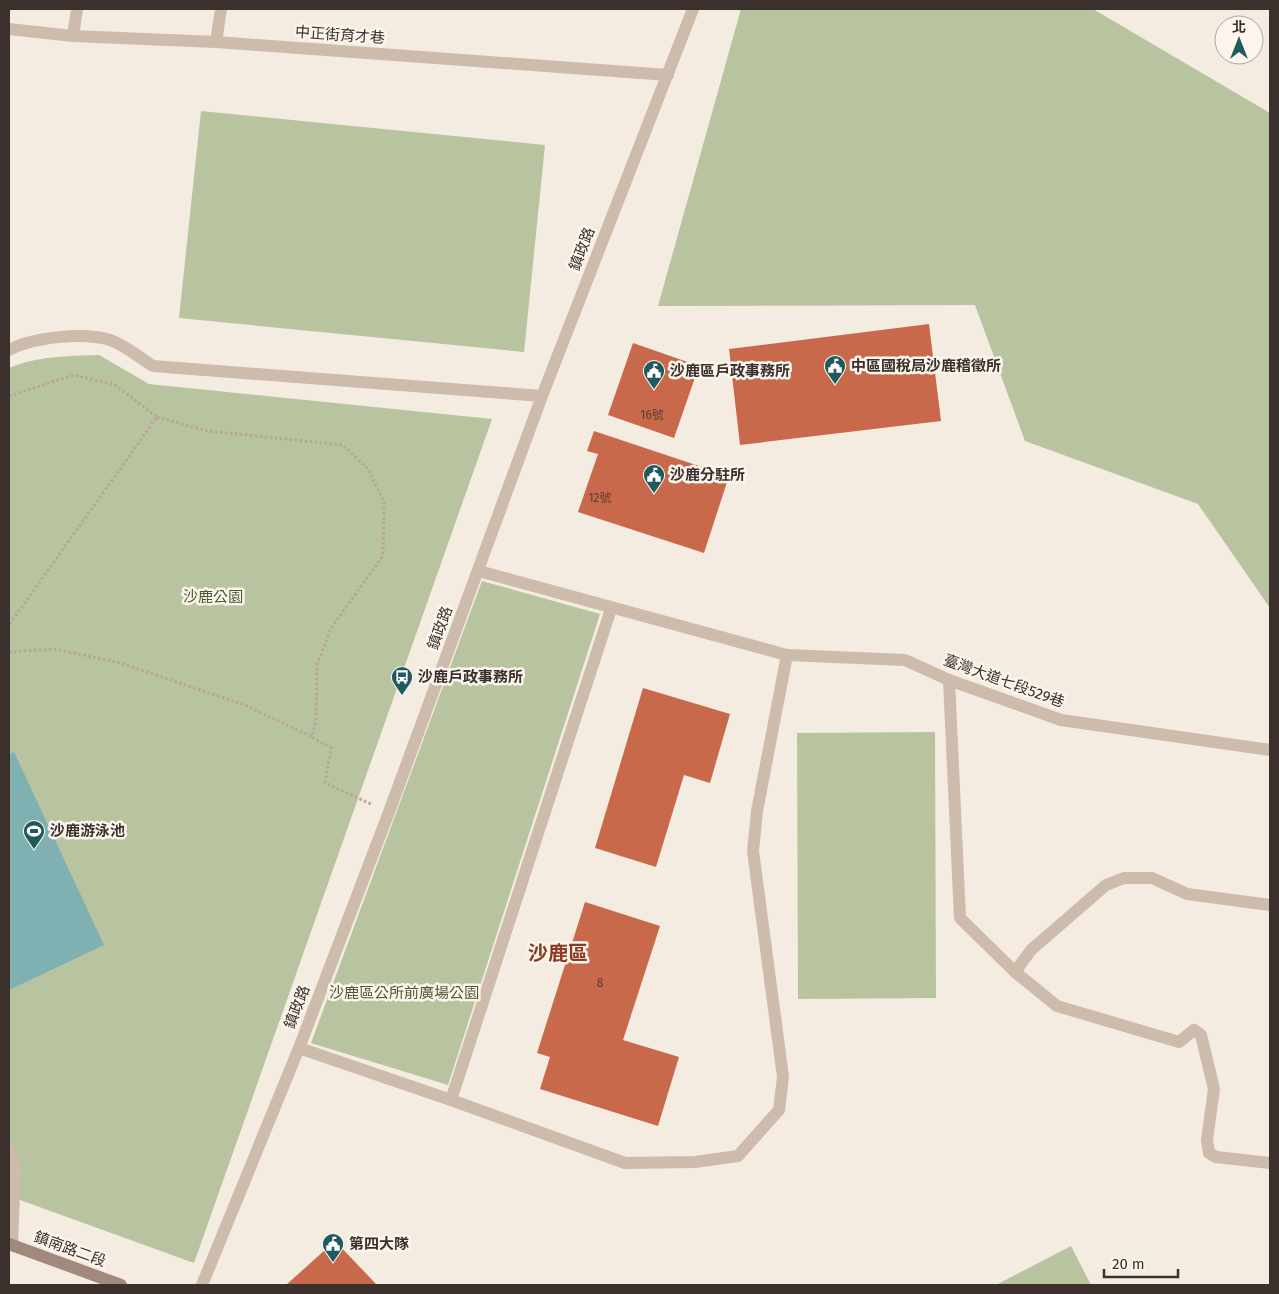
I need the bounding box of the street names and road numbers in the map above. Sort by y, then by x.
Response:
street label: 中正街育才巷 [294,23,386,47]
street label: 鎮政路 [566,225,598,273]
street label: 鎮政路 [424,604,456,652]
street label: 臺灣大道七段529巷 [941,651,1067,711]
street label: 鎮政路 [281,983,313,1031]
street label: 鎮南路二段 [32,1228,108,1270]

